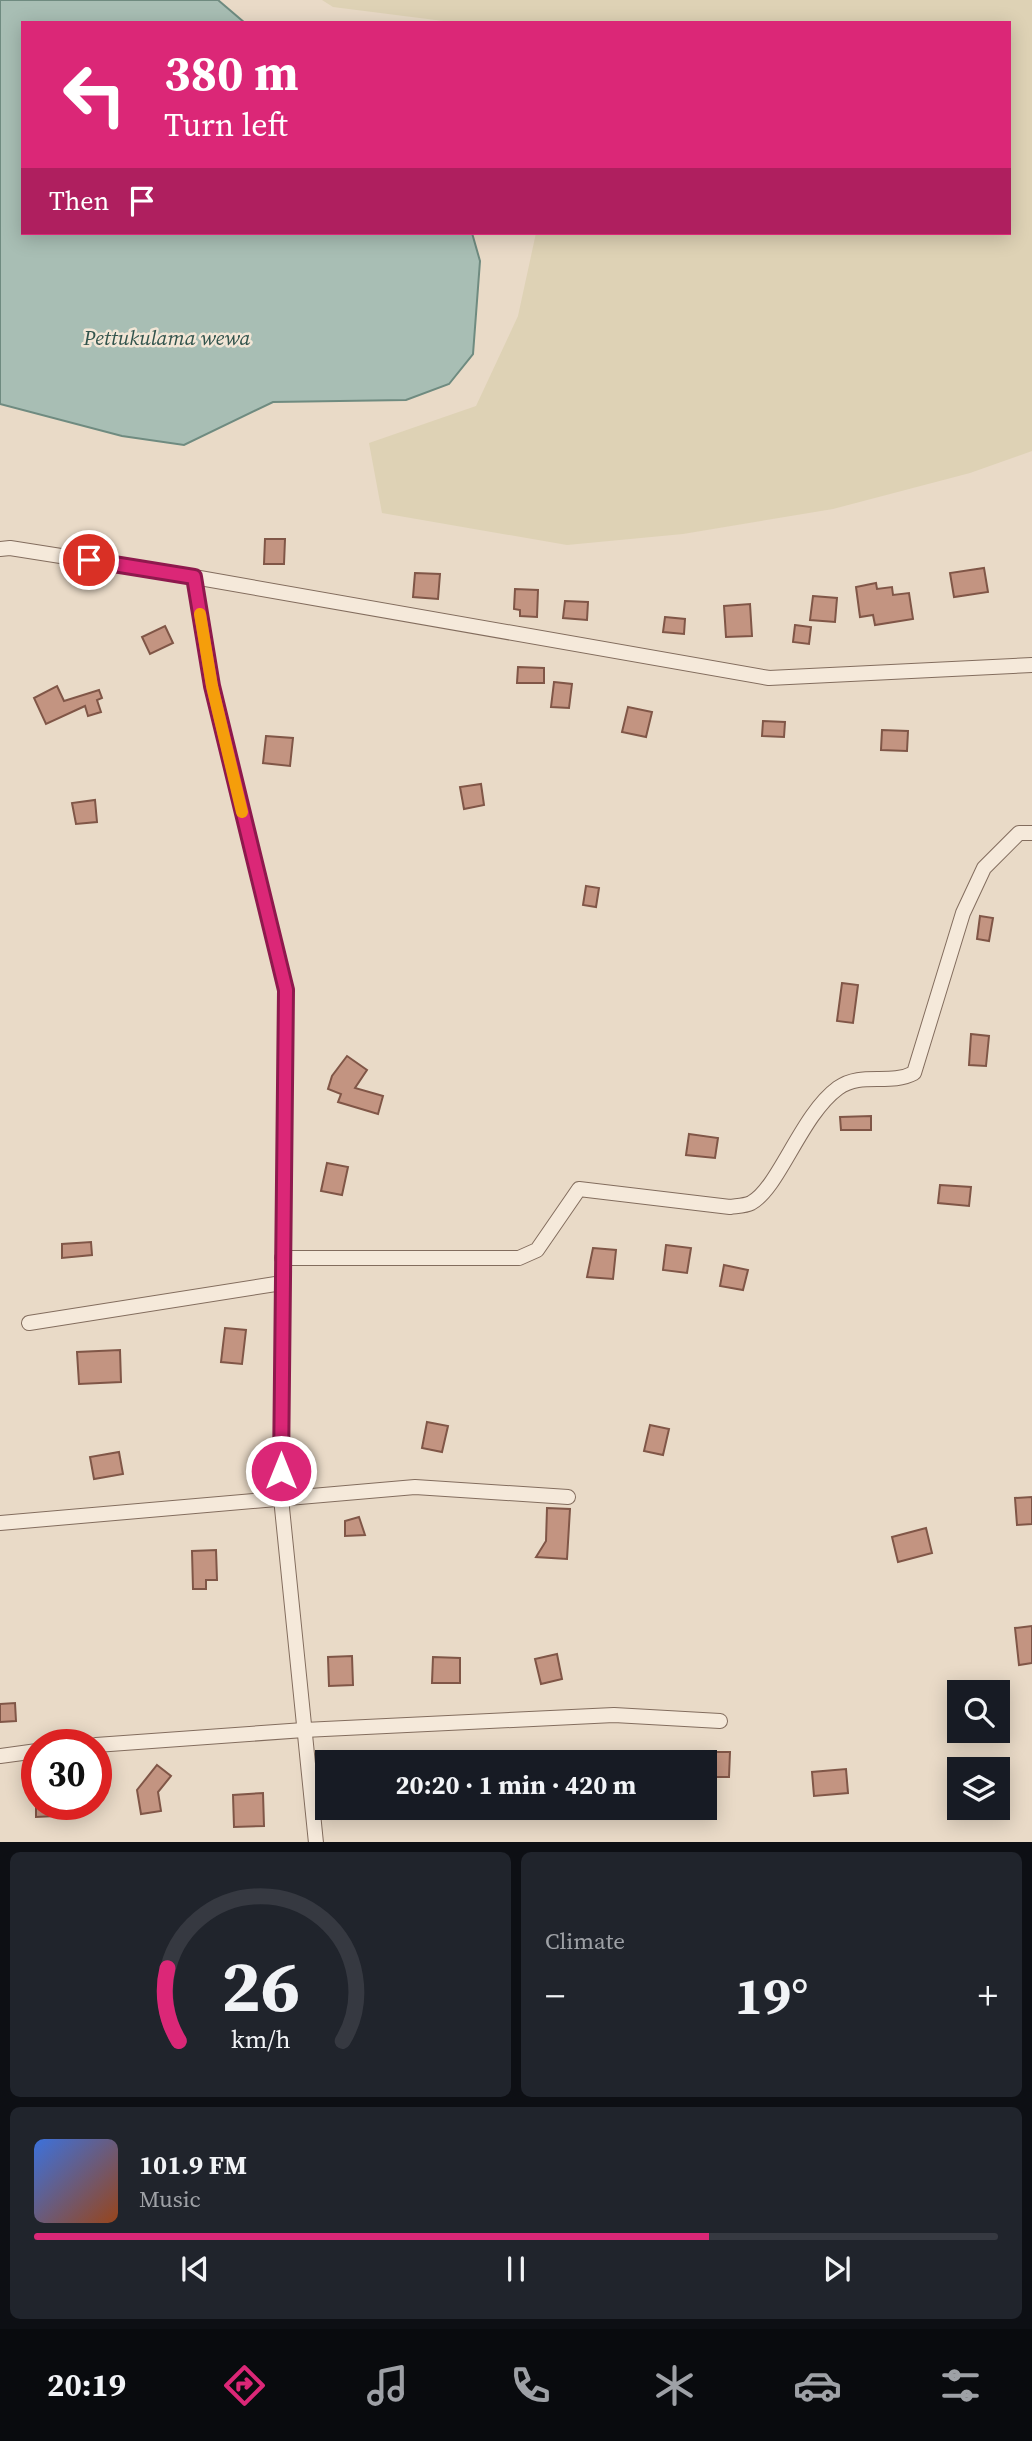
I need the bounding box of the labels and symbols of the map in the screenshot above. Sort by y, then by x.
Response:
water label: Pettukulama wewa [82,323,251,352]
pin [59,530,119,590]
position arrow [244,1434,318,1508]
speed limit sign: 30 [21,1729,112,1820]

